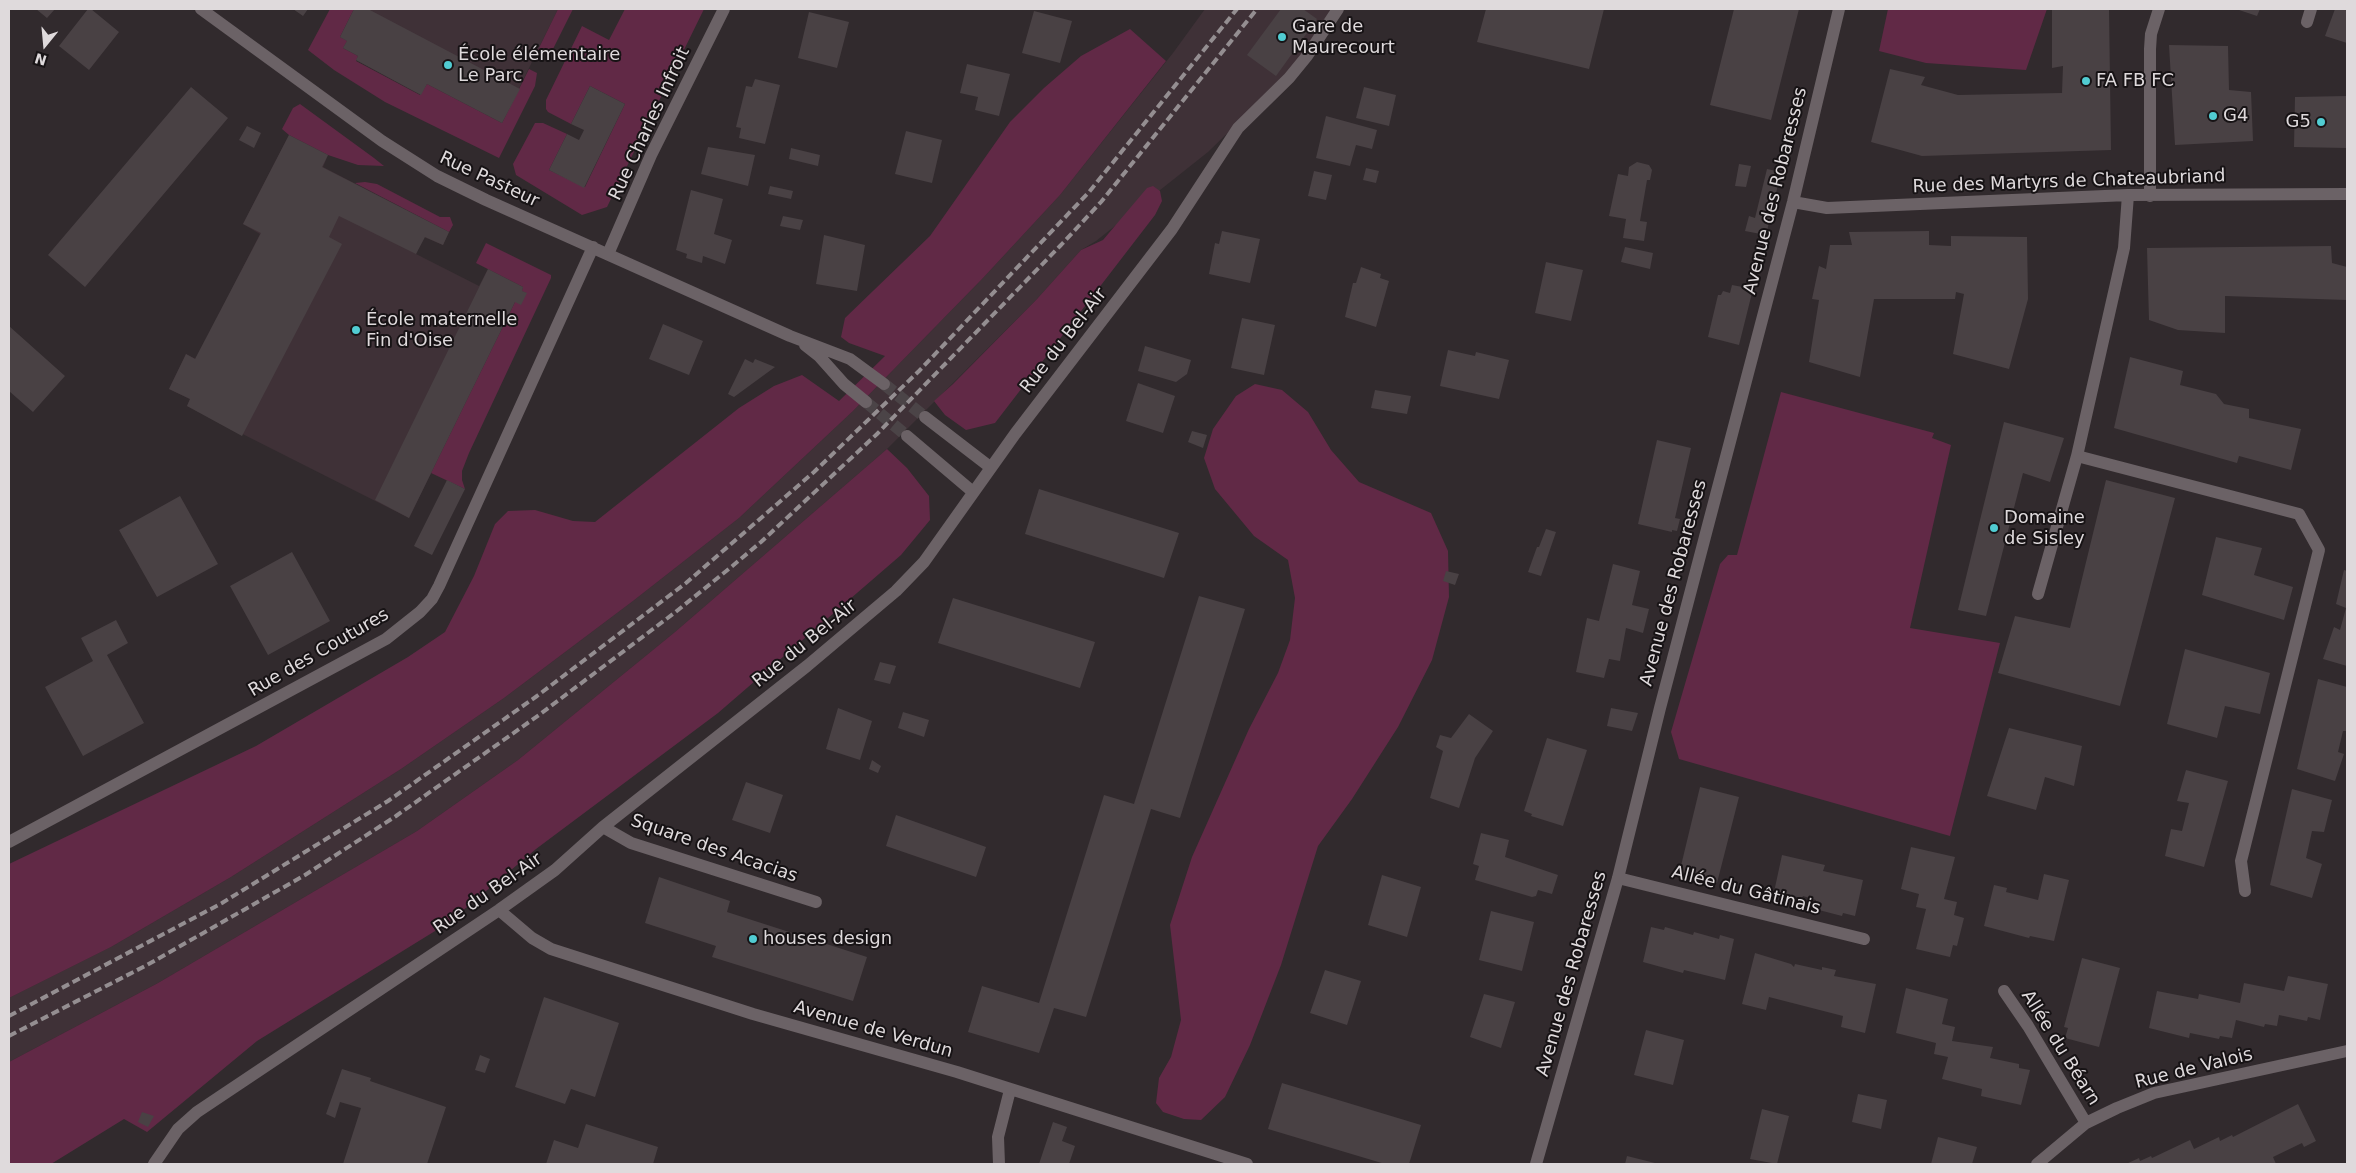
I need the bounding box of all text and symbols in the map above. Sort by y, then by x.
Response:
place label: Gare de Maurecourt [1292,16,1395,58]
north arrow [20,20,70,70]
marker: Gare de Maurecourt [1276,31,1288,43]
place label: École élémentaire Le Parc [458,44,620,86]
street label: Rue Charles Infroit [605,44,695,204]
text: N [33,50,49,69]
marker: École élémentaire Le Parc [442,59,454,71]
place label: FA FB FC [2096,70,2174,92]
marker: FA FB FC [2080,75,2092,87]
street label: Avenue des Robaresses [1740,85,1812,297]
place label: G4 [2223,105,2248,127]
marker: G4 [2207,110,2219,122]
place label: G5 [2286,111,2311,133]
marker: G5 [2315,116,2327,128]
street label: Rue Pasteur [436,148,542,212]
street label: Rue des Martyrs de Chateaubriand [1912,166,2226,198]
street label: Rue du Bel-Air [1016,284,1112,398]
place label: École maternelle Fin d'Oise [366,309,517,352]
marker: École maternelle Fin d'Oise [350,324,362,336]
street label: Avenue des Robaresses [1636,478,1712,688]
place label: Domaine de Sisley [2004,507,2085,550]
marker: Domaine de Sisley [1988,522,2000,534]
street label: Rue du Bel-Air [749,595,861,693]
street label: Rue des Coutures [245,604,393,702]
street label: Square des Acacias [628,810,800,888]
street label: Rue du Bel-Air [430,849,546,939]
street label: Allée du Gâtinais [1669,862,1823,920]
street label: Avenue des Robaresses [1532,869,1612,1079]
place label: houses design [763,928,892,950]
marker: houses design [747,933,759,945]
street label: Allée du Béarn [2016,986,2104,1110]
street label: Avenue de Verdun [791,997,955,1063]
street label: Rue de Valois [2133,1044,2255,1094]

